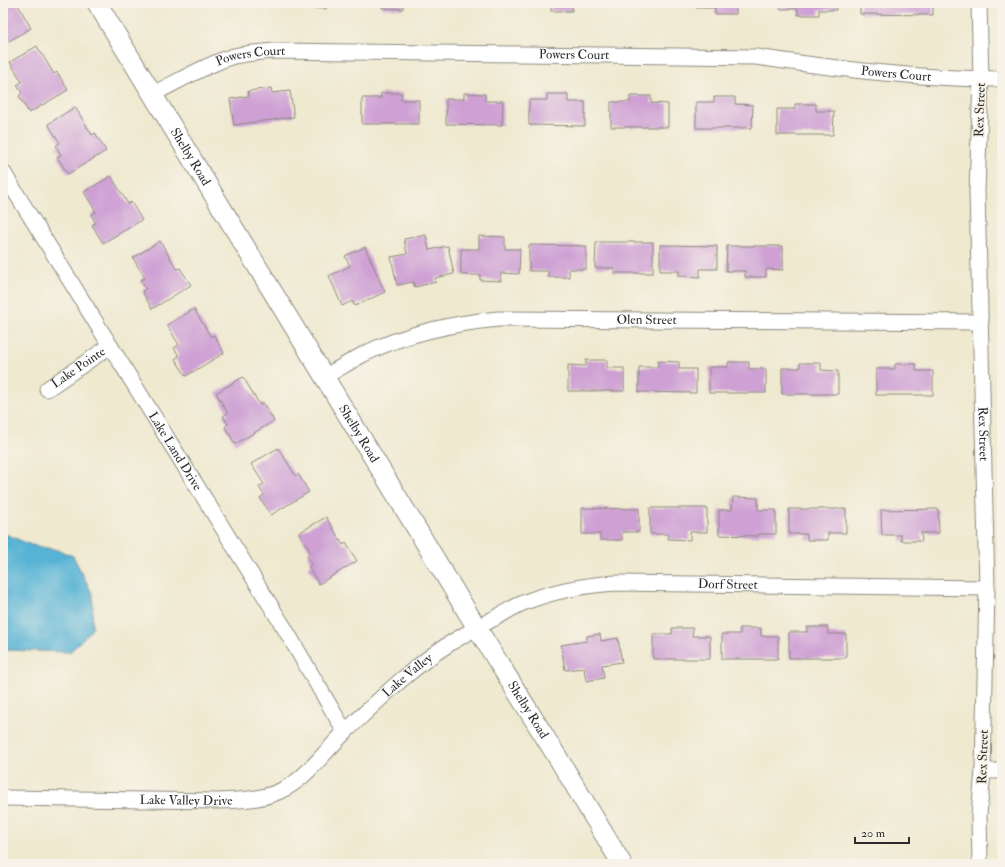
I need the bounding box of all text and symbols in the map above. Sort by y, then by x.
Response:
street label: Powers Court [213,43,285,70]
street label: Powers Court [539,46,609,63]
street label: Powers Court [860,63,932,85]
street label: Rex Street [971,82,989,138]
street label: Shelby Road [167,125,214,189]
street label: Olen Street [617,312,677,328]
street label: Lake Pointe [48,343,109,392]
street label: Shelby Road [335,402,383,466]
street label: Rex Street [974,406,992,461]
street label: Lake Land Drive [145,409,206,494]
street label: Dorf Street [698,576,758,593]
street label: Lake Valley [379,650,436,701]
street label: Shelby Road [504,678,552,742]
street label: Rex Street [974,729,992,785]
street label: Lake Valley Drive [139,792,233,810]
scale bar [855,819,909,845]
text: 20 m [861,826,886,841]

